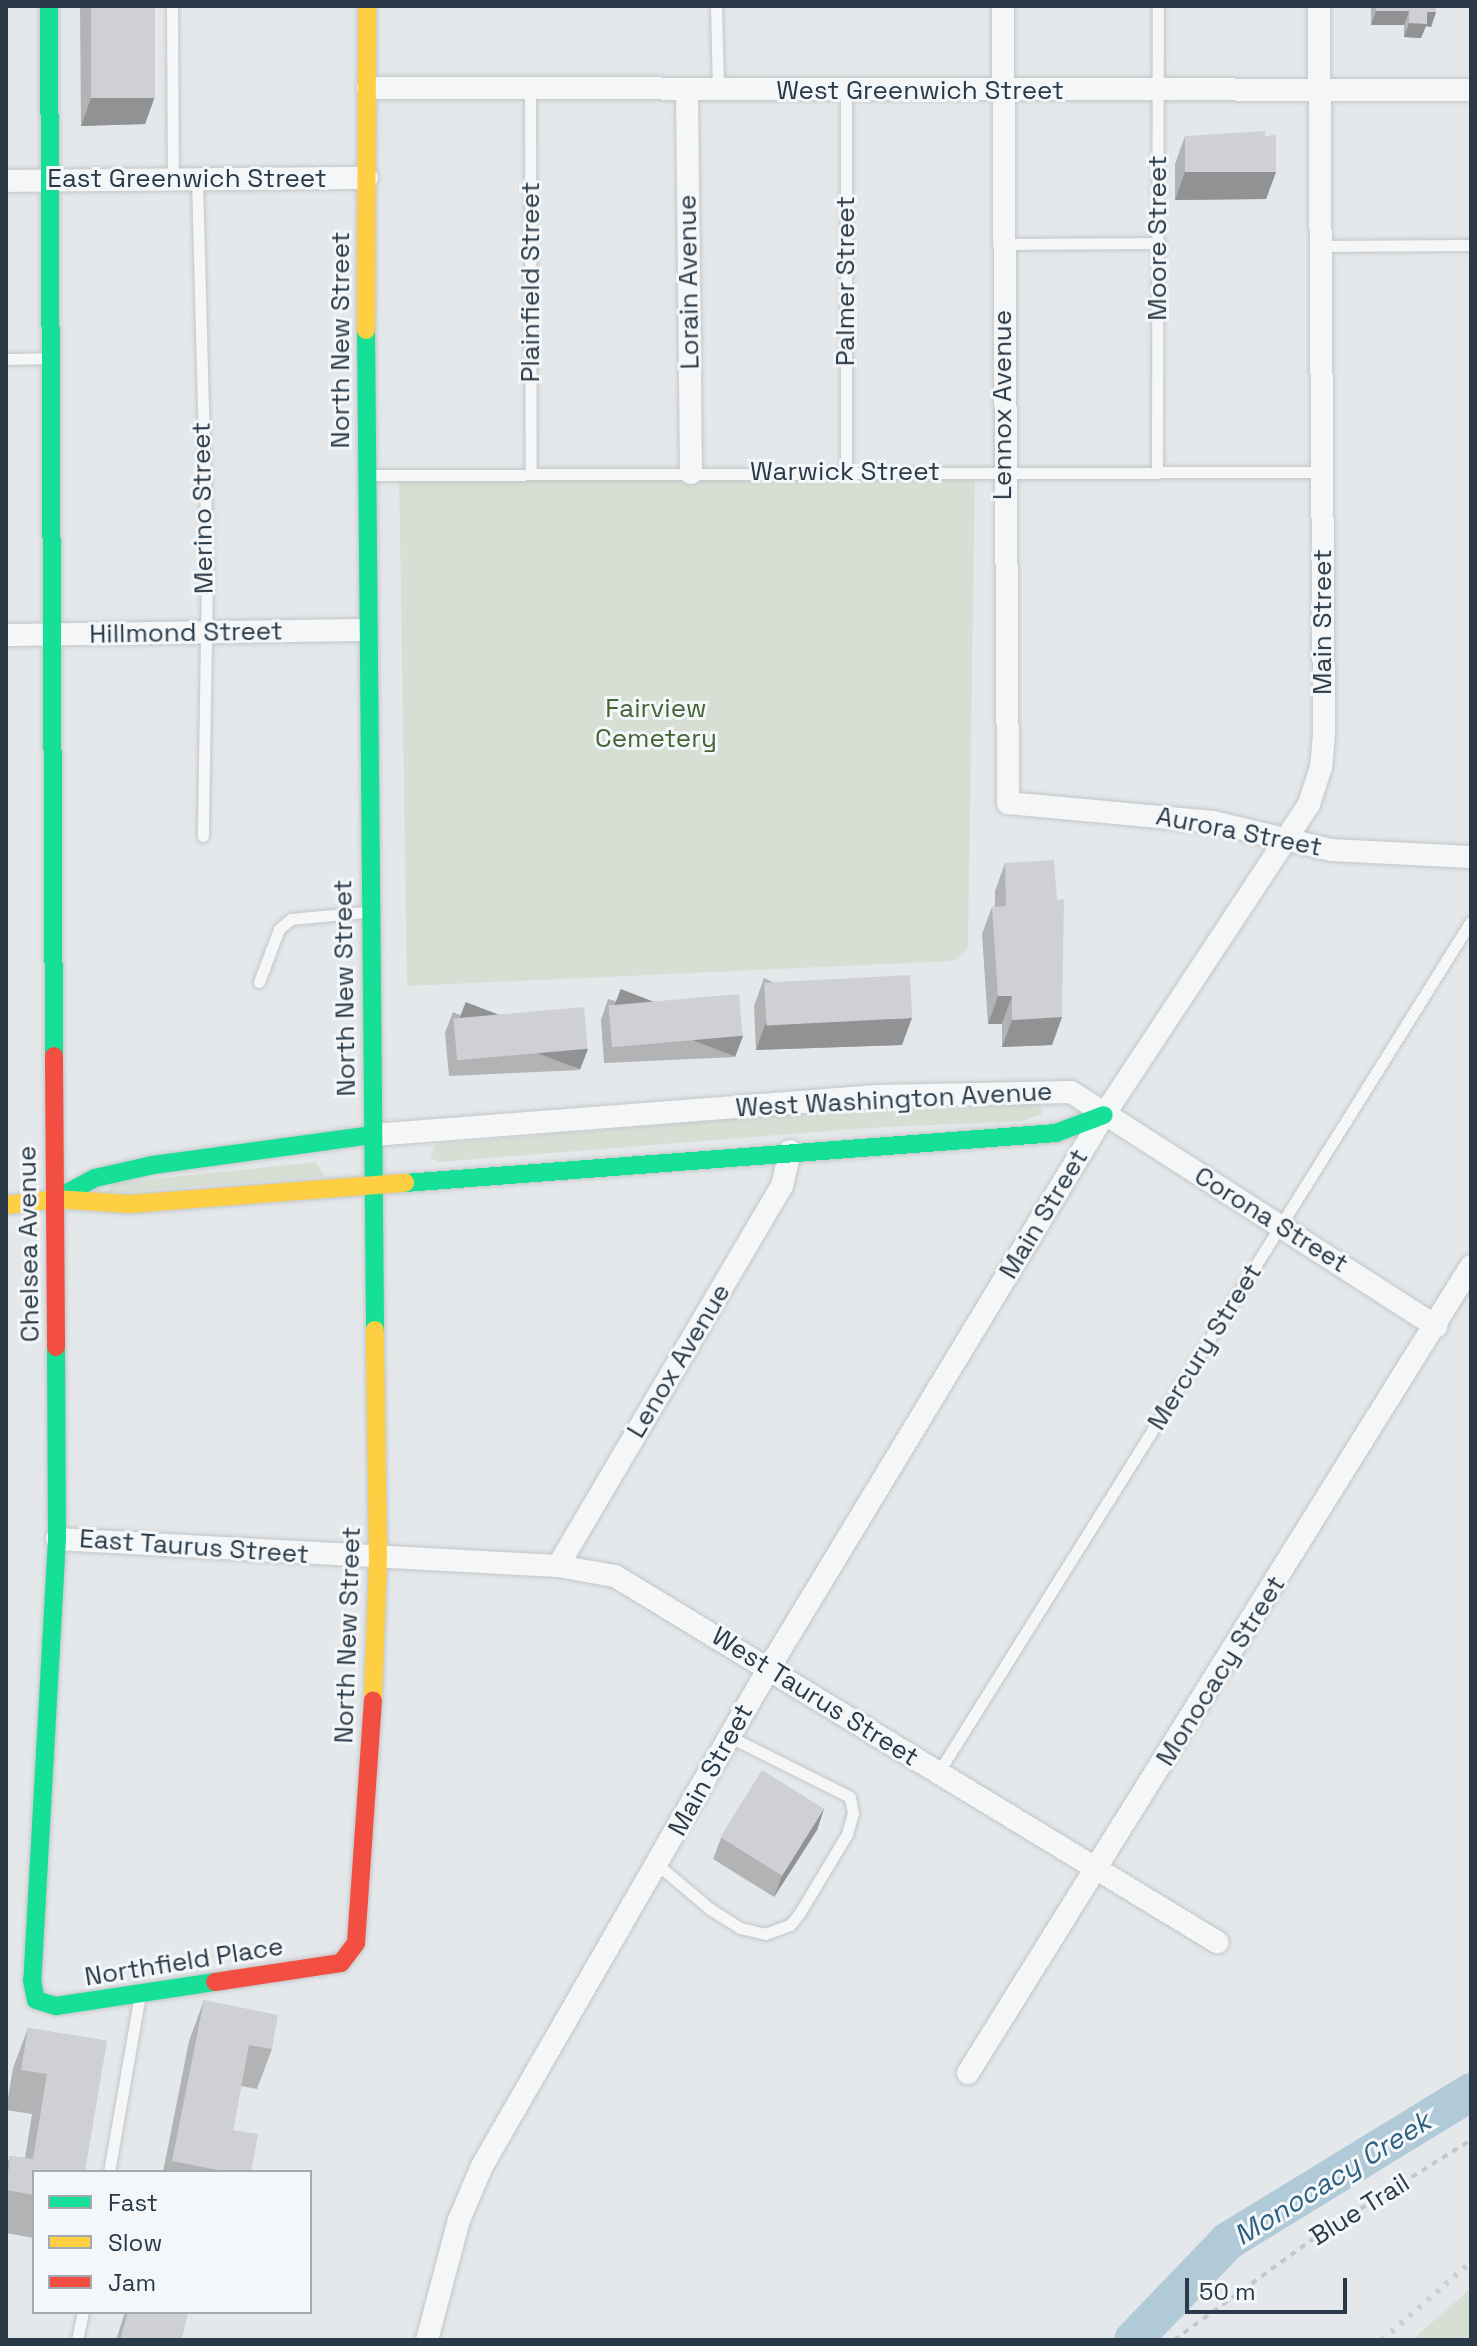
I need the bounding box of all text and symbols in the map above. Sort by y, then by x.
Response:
street label: West Greenwich Street [776,75,1064,107]
street label: Moore Street [1142,155,1174,321]
street label: East Greenwich Street [47,163,327,195]
street label: Plainfield Street [515,182,547,382]
street label: Lorain Avenue [672,194,706,370]
street label: Palmer Street [830,196,862,366]
street label: North New Street [325,231,357,449]
street label: Lennox Avenue [987,310,1019,500]
street label: Merino Street [186,422,220,594]
street label: Warwick Street [750,456,940,488]
street label: Main Street [1307,549,1339,695]
street label: Hillmond Street [89,616,283,650]
park label: Fairview Cemetery [595,693,717,754]
street label: Aurora Street [1153,801,1325,863]
street label: North New Street [328,879,362,1097]
street label: West Washington Avenue [734,1076,1054,1124]
street label: Main Street [993,1143,1095,1285]
street label: Chelsea Avenue [12,1145,46,1343]
street label: Corona Street [1188,1160,1354,1280]
street label: Mercury Street [1141,1258,1269,1436]
street label: Lenox Avenue [621,1278,737,1444]
street label: East Taurus Street [78,1523,310,1571]
street label: North New Street [329,1526,367,1744]
street label: Monocacy Street [1150,1570,1292,1772]
street label: West Taurus Street [705,1620,925,1774]
street label: Main Street [662,1699,760,1841]
street label: Northfield Place [82,1931,286,1993]
water label: Monocacy Creek [1227,2104,1437,2252]
street label: Blue Trail [1304,2167,1416,2253]
legend [32,2170,312,2314]
text: Fast [108,2187,158,2218]
text: Slow [108,2227,162,2258]
scale bar [1189,2262,1351,2312]
text: Jam [108,2267,156,2298]
text: 50 m [1199,2276,1256,2307]

